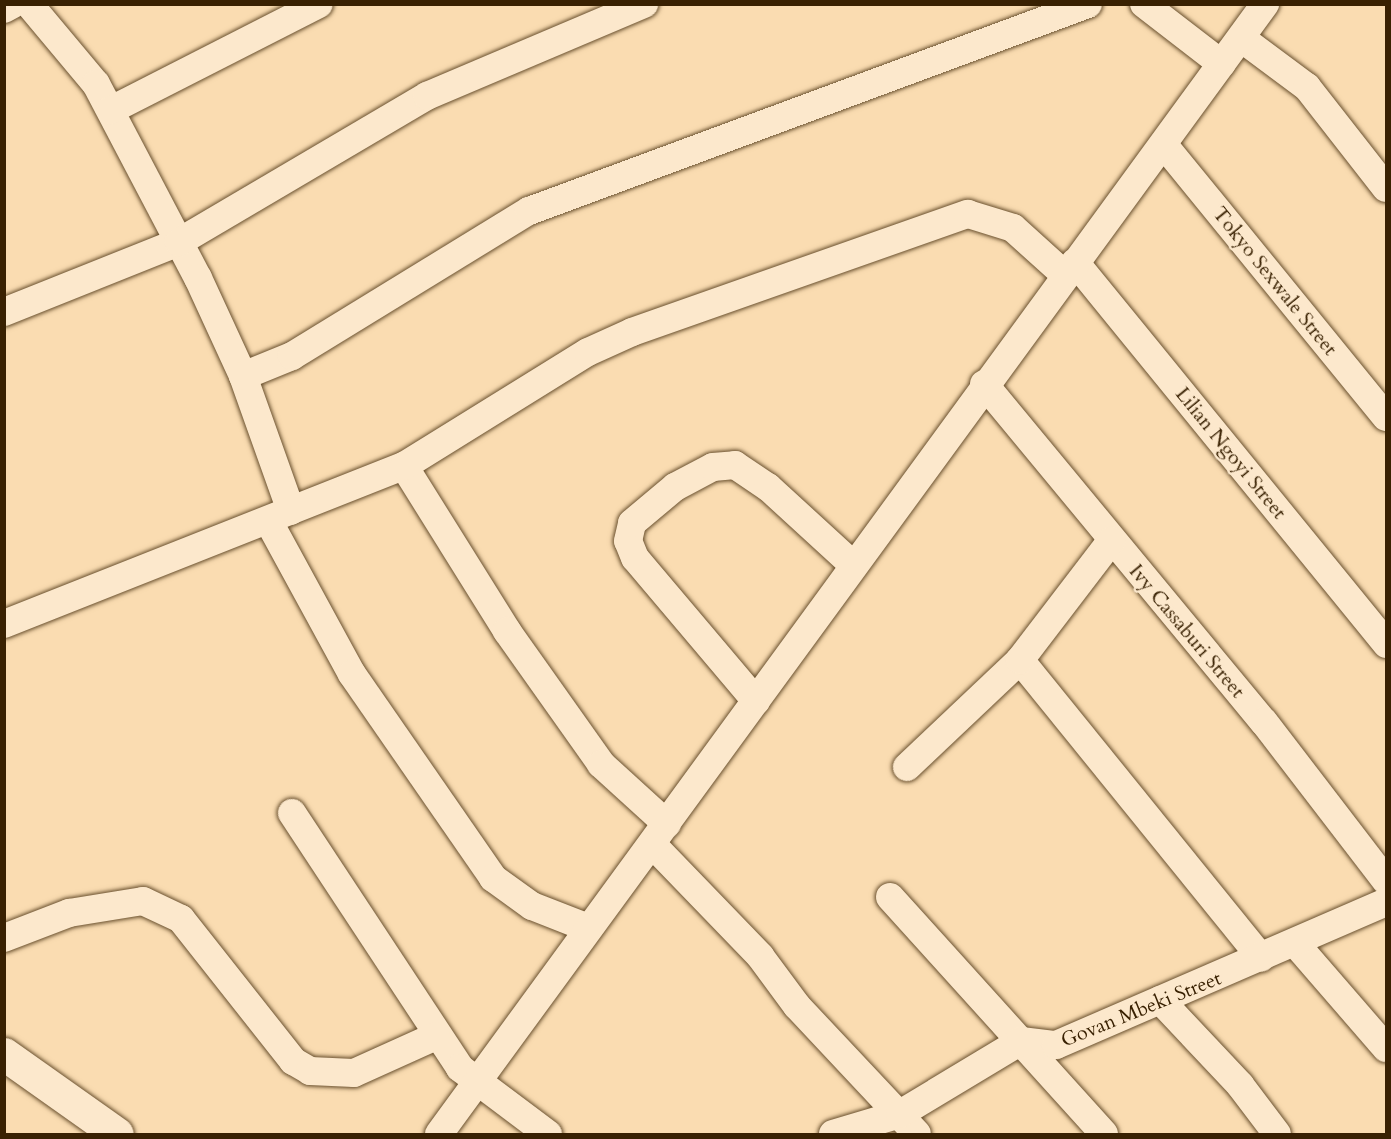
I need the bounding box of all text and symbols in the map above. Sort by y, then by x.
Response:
street label: Tokyo Sexwale Street [1208,202,1342,360]
street label: Lilian Ngoyi Street [1171,382,1291,524]
street label: Ivy Cassaburi Street [1124,559,1250,703]
street label: Govan Mbeki Street [1057,966,1225,1052]

